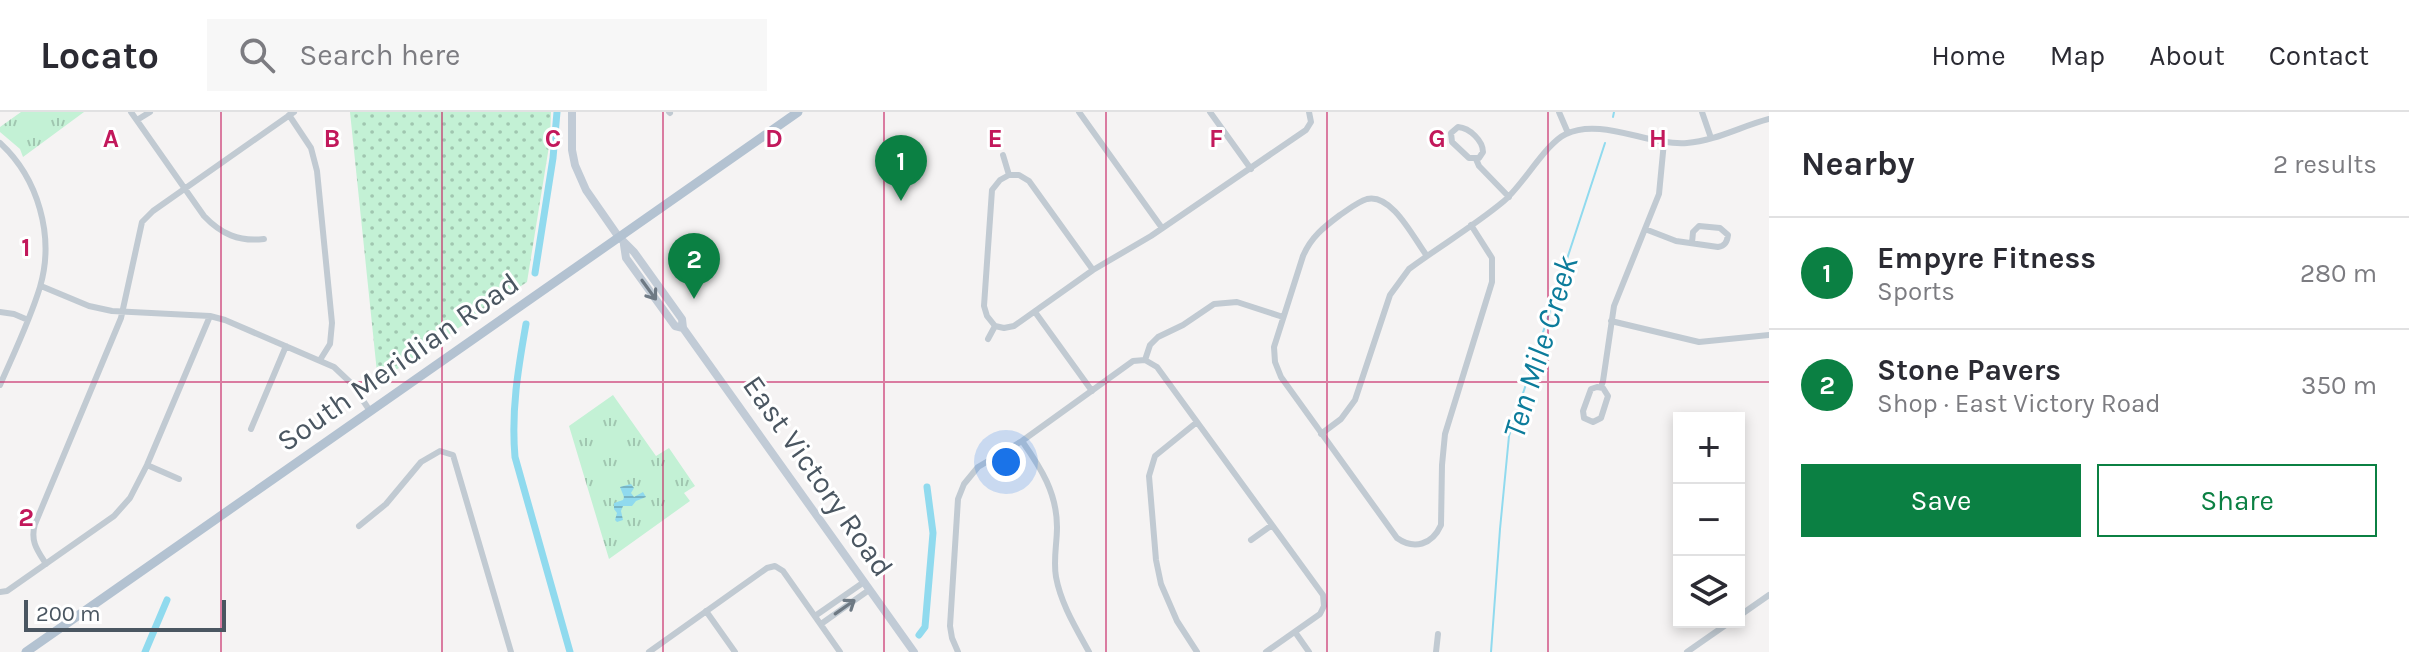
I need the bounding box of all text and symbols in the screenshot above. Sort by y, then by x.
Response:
search box [207,19,767,91]
text: Locato [40,33,159,78]
icon: search [235,33,279,77]
text: Search here [299,37,461,73]
text: Home [1931,39,2006,72]
text: Map [2050,39,2105,72]
text: About [2149,39,2225,72]
text: Contact [2269,39,2369,72]
text: A [103,123,119,154]
text: B [324,123,340,154]
text: C [545,123,561,154]
text: D [765,123,783,154]
text: E [987,123,1003,154]
text: F [1209,123,1223,154]
text: G [1428,123,1446,154]
text: H [1649,123,1667,154]
pin: 1 [875,135,927,201]
text: Nearby [1801,144,1915,184]
text: 2 results [2273,149,2377,180]
text: 1 [21,232,31,263]
pin: 2 [668,233,720,299]
text: Empyre Fitness [1877,240,2096,276]
water label: Ten Mile Creek [1495,251,1586,443]
text: 1 [1822,258,1832,289]
text: 280 m [2300,258,2377,289]
street label: South Meridian Road [270,265,526,459]
text: Sports [1877,276,1955,307]
one-way arrow [640,279,657,300]
text: Stone Pavers [1877,352,2061,388]
street label: East Victory Road [735,368,901,584]
text: 2 [1819,370,1835,401]
text: 350 m [2301,370,2377,401]
text: Shop · East Victory Road [1877,388,2161,419]
map controls [1673,412,1745,628]
button: + [1673,412,1745,484]
your location [986,442,1026,482]
button: Save [1801,464,2081,537]
button: Share [2097,464,2377,537]
button: − [1673,484,1745,556]
text: 2 [18,502,34,533]
button: layers [1673,556,1745,628]
scale bar [24,596,226,632]
one-way arrow [834,599,855,616]
text: 200 m [36,601,101,627]

